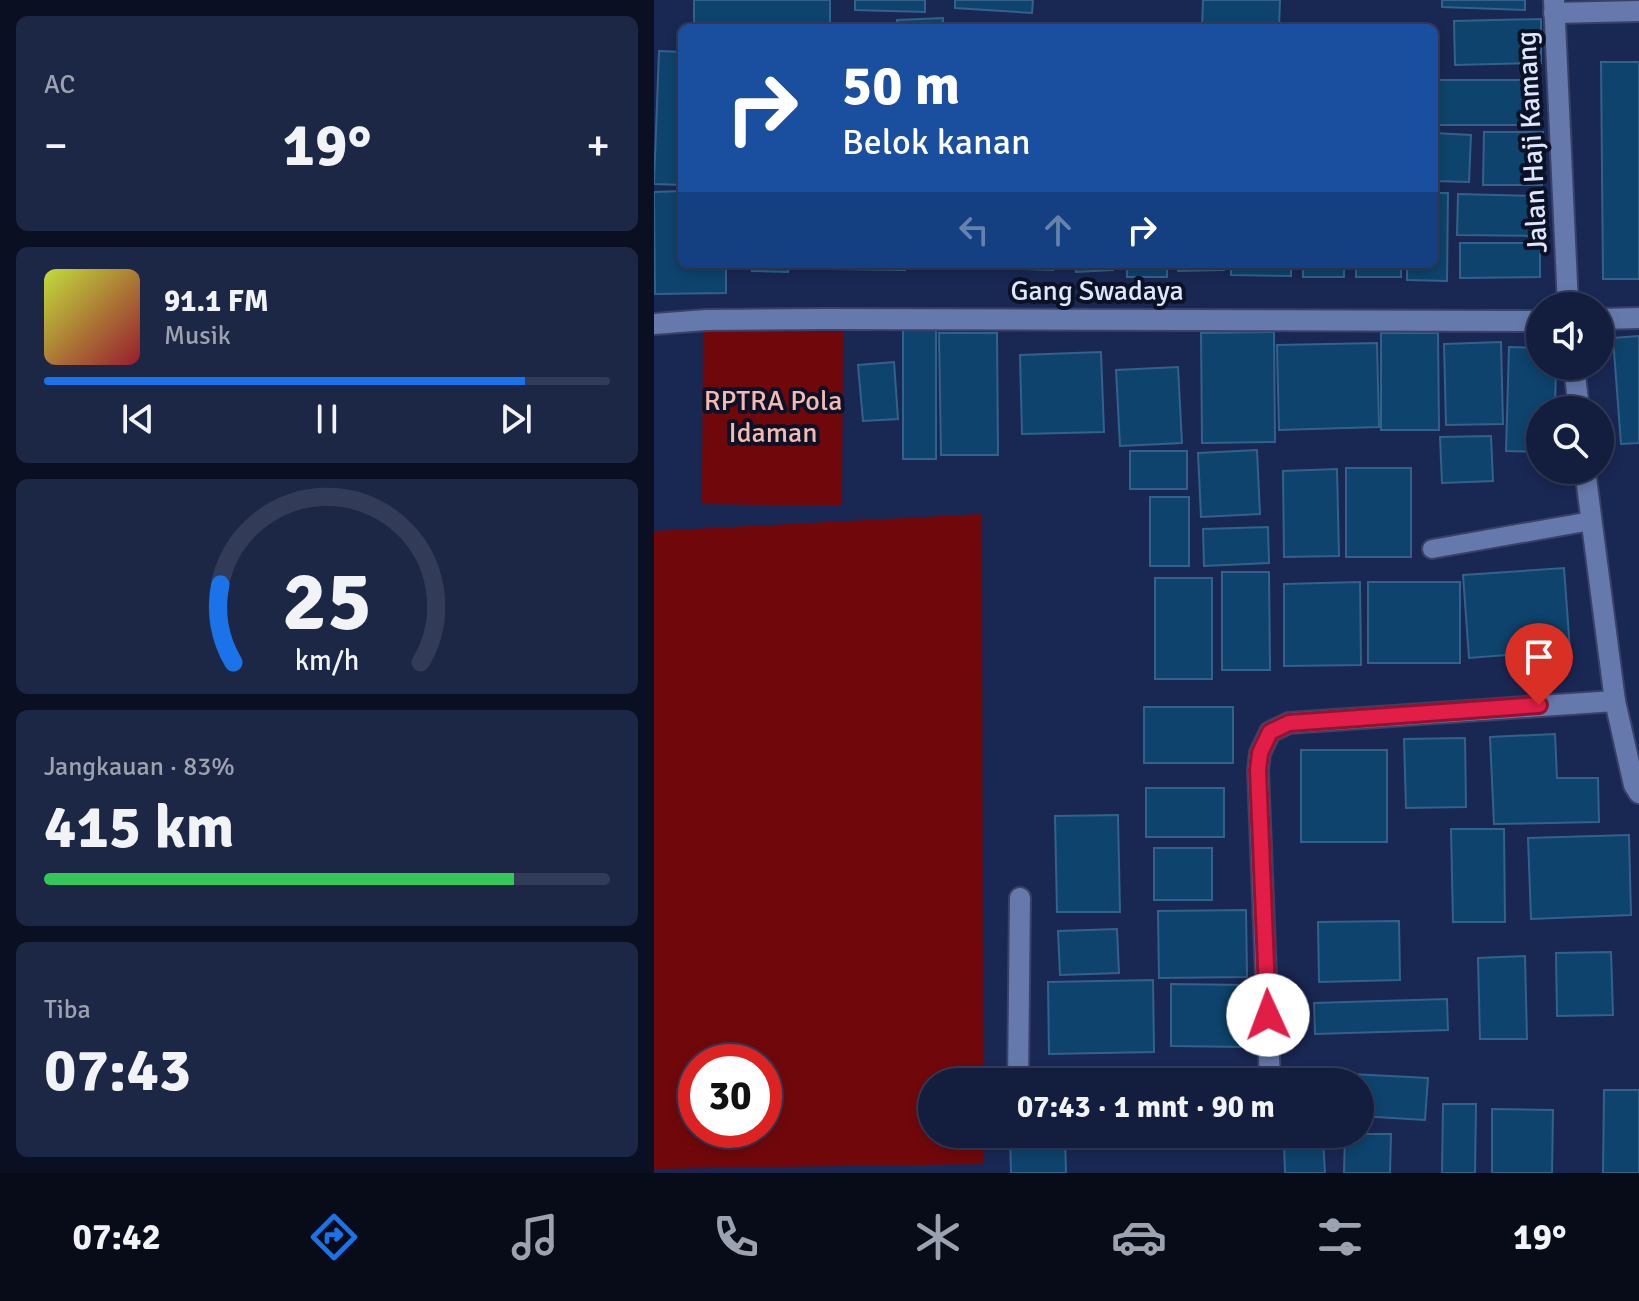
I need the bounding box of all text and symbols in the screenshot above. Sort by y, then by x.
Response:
street label: Jalan Haji Kamang [1509,30,1555,254]
text: 50 m [842,51,960,120]
icon: right [710,56,814,160]
text: AC [44,69,75,101]
text: 19° [283,109,371,183]
text: − [44,119,68,173]
text: + [586,119,610,173]
text: Belok kanan [842,120,1031,165]
icon: left [952,208,996,252]
icon: ahead [1036,208,1080,252]
icon: right [1120,208,1164,252]
street label: Gang Swadaya [1010,274,1184,308]
text: 91.1 FM [164,283,269,320]
map controls [1526,292,1614,484]
button: sound [1526,292,1614,380]
text: Musik [164,320,231,352]
park label: RPTRA Pola Idaman [704,384,842,450]
button: search [1526,396,1614,484]
icon: previous [116,397,160,441]
icon: pause [305,397,349,441]
icon: next [494,397,538,441]
text: 25 [282,550,372,652]
pin [1505,623,1573,705]
icon: arrive [1517,635,1561,679]
text: km/h [295,643,359,678]
text: Jangkauan · 83% [44,751,235,783]
text: 415 km [44,791,234,865]
position arrow [1226,973,1310,1057]
text: Tiba [44,994,91,1026]
text: 07:43 [44,1034,191,1108]
speed limit sign: 30 [678,1044,782,1148]
text: 07:43 · 1 mnt · 90 m [1017,1089,1275,1126]
icon: directions [306,1209,362,1265]
icon: music [507,1209,563,1265]
icon: phone [708,1209,764,1265]
icon: climate [910,1209,966,1265]
icon: car [1111,1209,1167,1265]
icon: filters [1312,1209,1368,1265]
text: 07:42 [73,1215,161,1260]
text: 19° [1513,1215,1566,1260]

